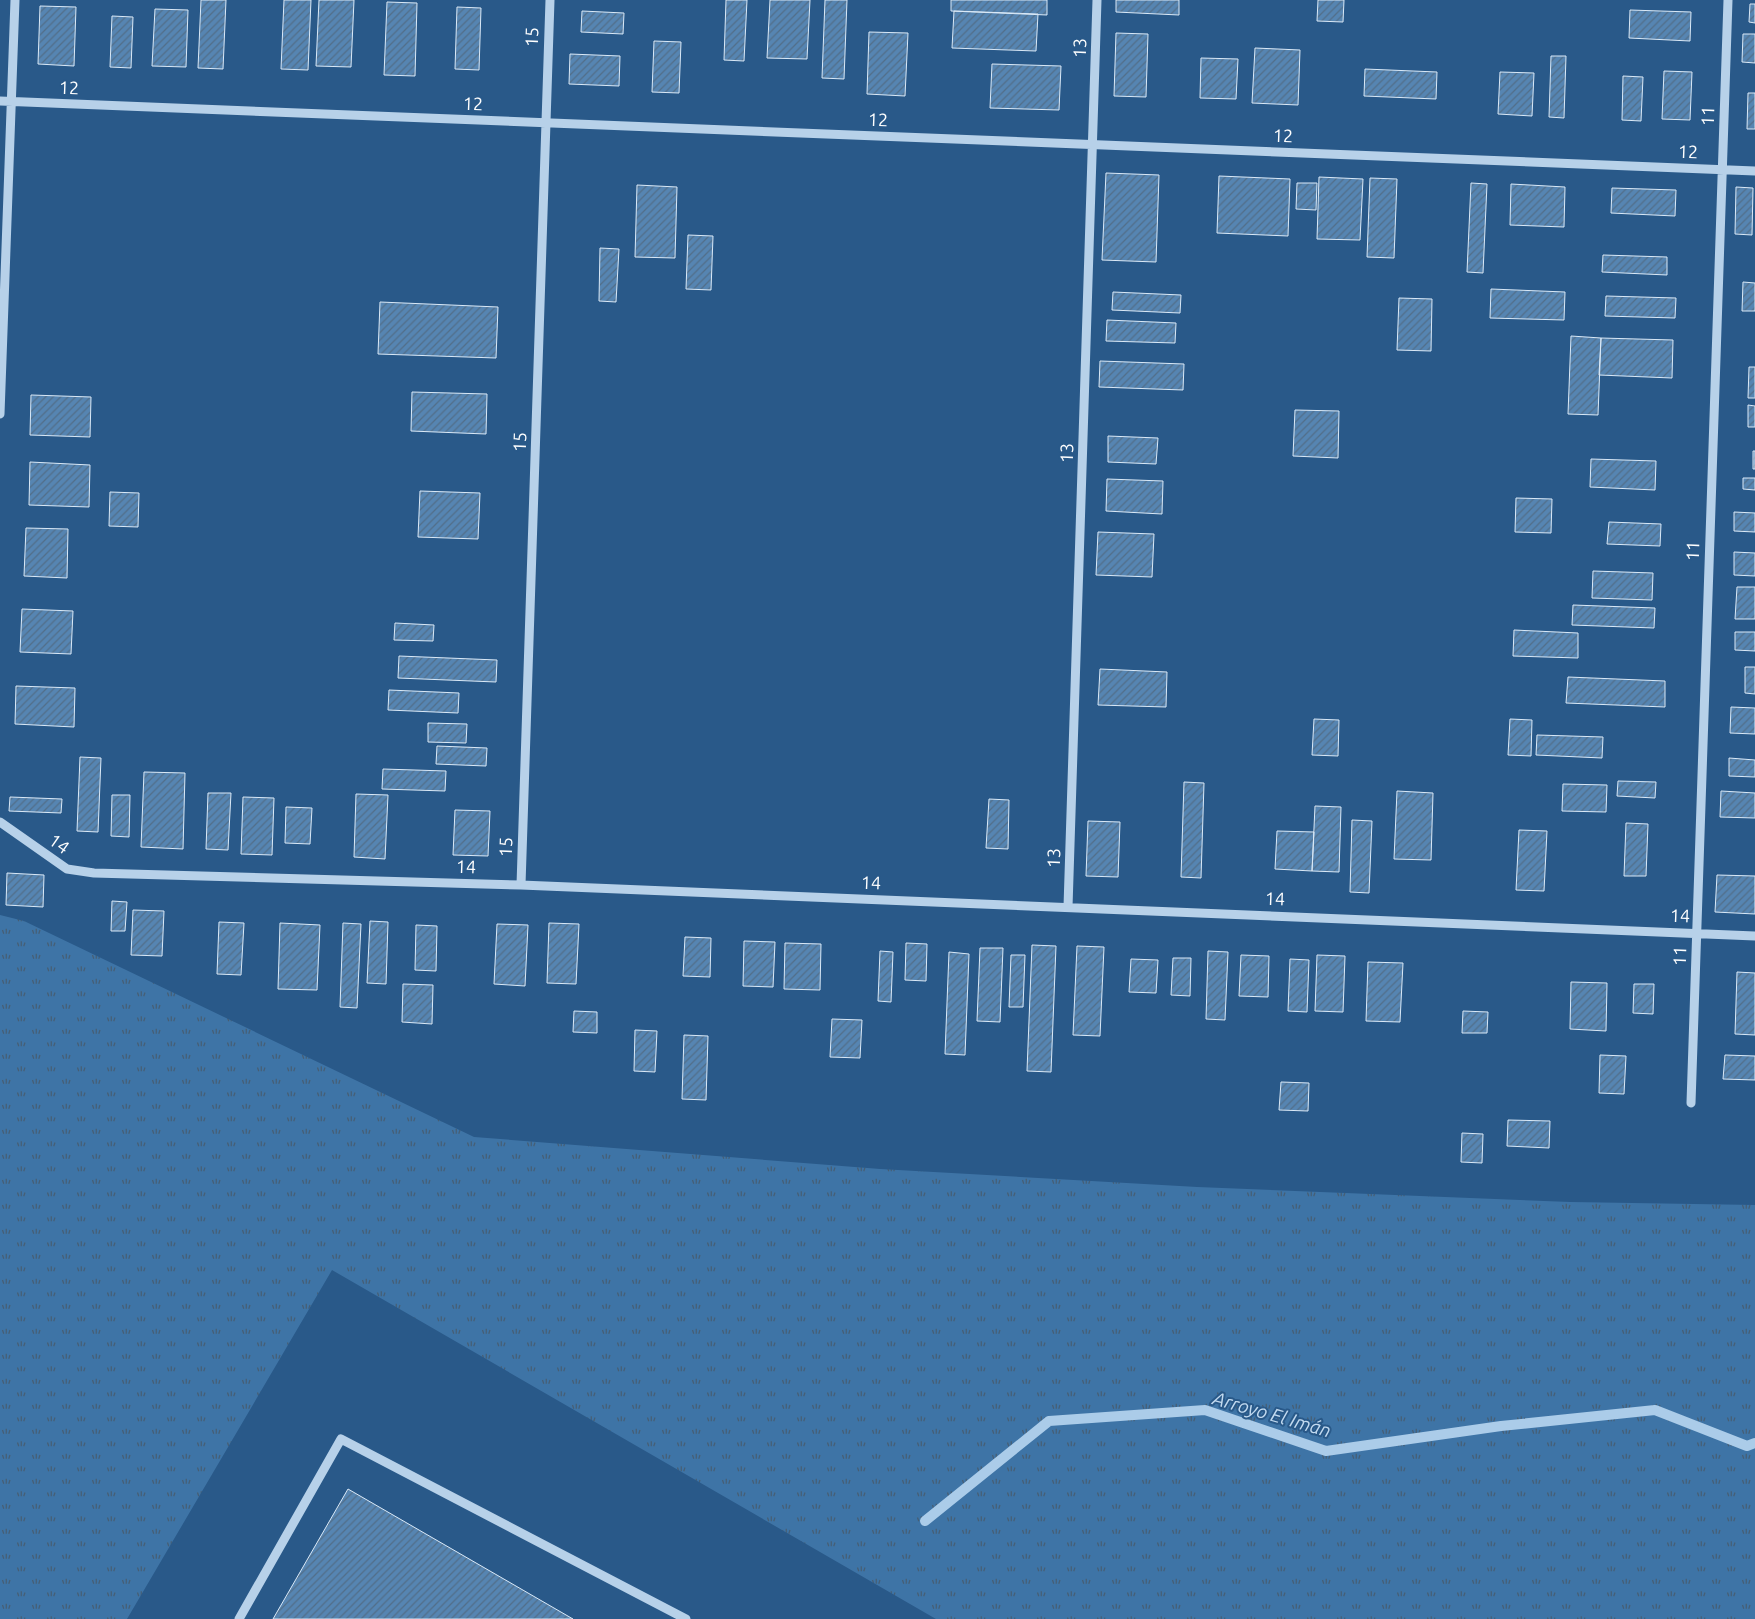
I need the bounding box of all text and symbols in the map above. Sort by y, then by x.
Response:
street label: 15 [521,26,541,47]
street label: 13 [1069,37,1089,58]
street label: 12 [59,77,80,97]
street label: 12 [463,93,484,113]
street label: 11 [1697,105,1717,126]
street label: 12 [868,109,889,129]
street label: 12 [1273,125,1294,145]
street label: 12 [1678,141,1699,161]
street label: 15 [509,431,529,452]
street label: 13 [1056,442,1076,463]
street label: 11 [1682,540,1702,561]
street label: 14 [46,829,74,857]
street label: 15 [495,836,515,857]
street label: 13 [1043,847,1063,868]
street label: 14 [456,856,477,876]
street label: 14 [861,872,882,892]
street label: 14 [1265,888,1286,908]
street label: 14 [1670,905,1691,925]
street label: 11 [1669,945,1689,966]
water label: Arroyo El Imán [1209,1386,1334,1441]

